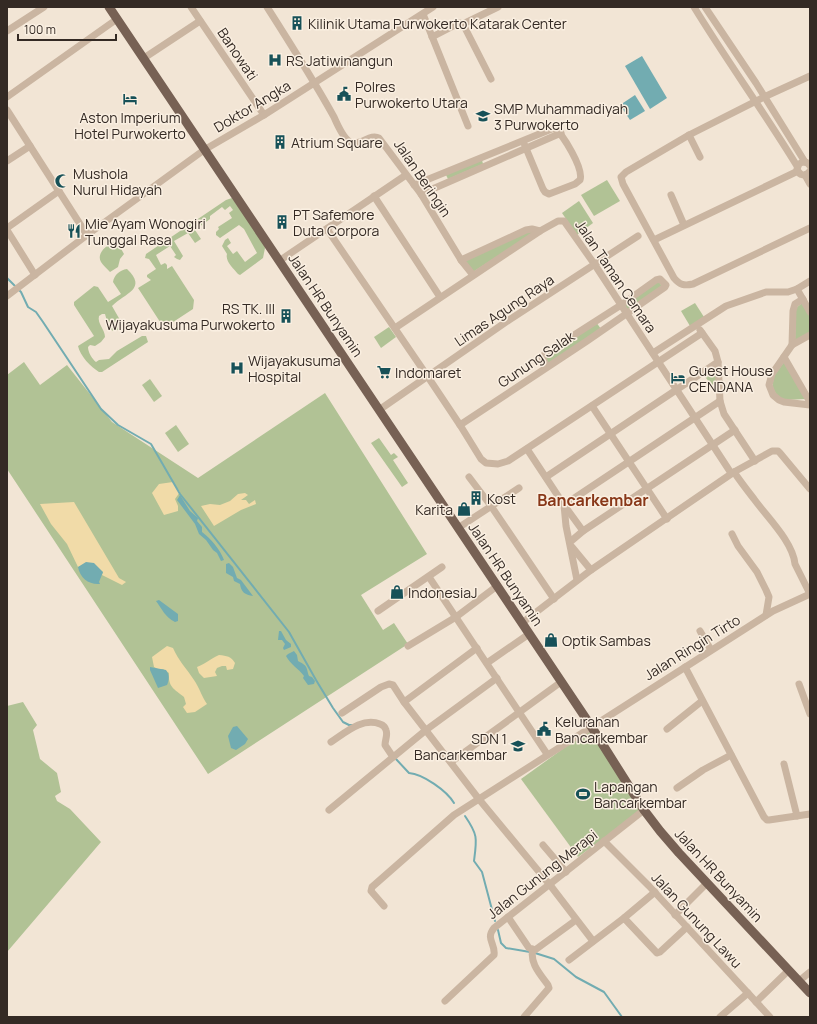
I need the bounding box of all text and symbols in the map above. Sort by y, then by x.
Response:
place label: Kilinik Utama Purwokerto Katarak Center [308,14,567,33]
building icon: Kilinik Utama Purwokerto Katarak Center [289,15,305,31]
scale bar [18,16,116,42]
text: 100 m [24,21,56,38]
street label: Banowati [213,24,263,84]
place label: RS Jatiwinangun [286,51,393,70]
hospital icon: RS Jatiwinangun [267,52,283,68]
street label: Doktor Angka [210,76,294,136]
place label: Polres Purwokerto Utara [355,77,468,112]
public building icon: Polres Purwokerto Utara [336,86,352,102]
hotel icon: Aston Imperium Hotel Purwokerto [122,91,138,107]
place label: SMP Muhammadiyah 3 Purwokerto [494,99,628,134]
place label: Aston Imperium Hotel Purwokerto [74,108,186,143]
school or university icon: SMP Muhammadiyah 3 Purwokerto [475,108,491,124]
place label: Atrium Square [291,133,383,152]
building icon: Atrium Square [272,134,288,150]
street label: Jalan Beringin [390,136,456,220]
place label: Mushola Nurul Hidayah [73,164,162,199]
mosque icon: Mushola Nurul Hidayah [54,173,70,189]
place label: PT Safemore Duta Corpora [293,205,379,240]
place label: Mie Ayam Wonogiri Tunggal Rasa [85,214,206,249]
building icon: PT Safemore Duta Corpora [274,214,290,230]
street label: Jalan Taman Cemara [571,216,661,336]
restaurant icon: Mie Ayam Wonogiri Tunggal Rasa [66,223,82,239]
street label: Jalan HR Bunyamin [284,250,368,360]
street label: Limas Agung Raya [451,270,557,350]
place label: RS TK. III Wijayakusuma Purwokerto [106,299,275,334]
building icon: RS TK. III Wijayakusuma Purwokerto [278,308,294,324]
street label: Gunung Salak [494,326,579,392]
place label: Wijayakusuma Hospital [248,351,340,386]
hospital icon: Wijayakusuma Hospital [229,360,245,376]
place label: Guest House CENDANA [689,361,773,396]
place label: Indomaret [395,363,462,382]
supermarket icon: Indomaret [376,364,392,380]
hotel icon: Guest House CENDANA [670,370,686,386]
place label: Kost [487,489,516,508]
district label: Bancarkembar [537,489,649,511]
building icon: Kost [468,490,484,506]
place label: Karita [415,500,453,519]
shop icon: Karita [456,501,472,517]
street label: Jalan HR Bunyamin [464,519,548,629]
place label: IndonesiaJ [408,583,477,602]
shop icon: IndonesiaJ [389,584,405,600]
street label: Jalan Ringin Tirto [640,610,744,684]
place label: Optik Sambas [562,631,651,650]
shop icon: Optik Sambas [543,632,559,648]
place label: Kelurahan Bancarkembar [555,712,648,747]
public building icon: Kelurahan Bancarkembar [536,721,552,737]
place label: SDN 1 Bancarkembar [414,729,507,764]
school or university icon: SDN 1 Bancarkembar [510,738,526,754]
place label: Lapangan Bancarkembar [594,777,687,812]
sports icon: Lapangan Bancarkembar [575,786,591,802]
street label: Jalan HR Bunyamin [671,824,767,926]
street label: Jalan Gunung Merapi [483,825,601,923]
street label: Jalan Gunung Lawu [648,868,746,972]

